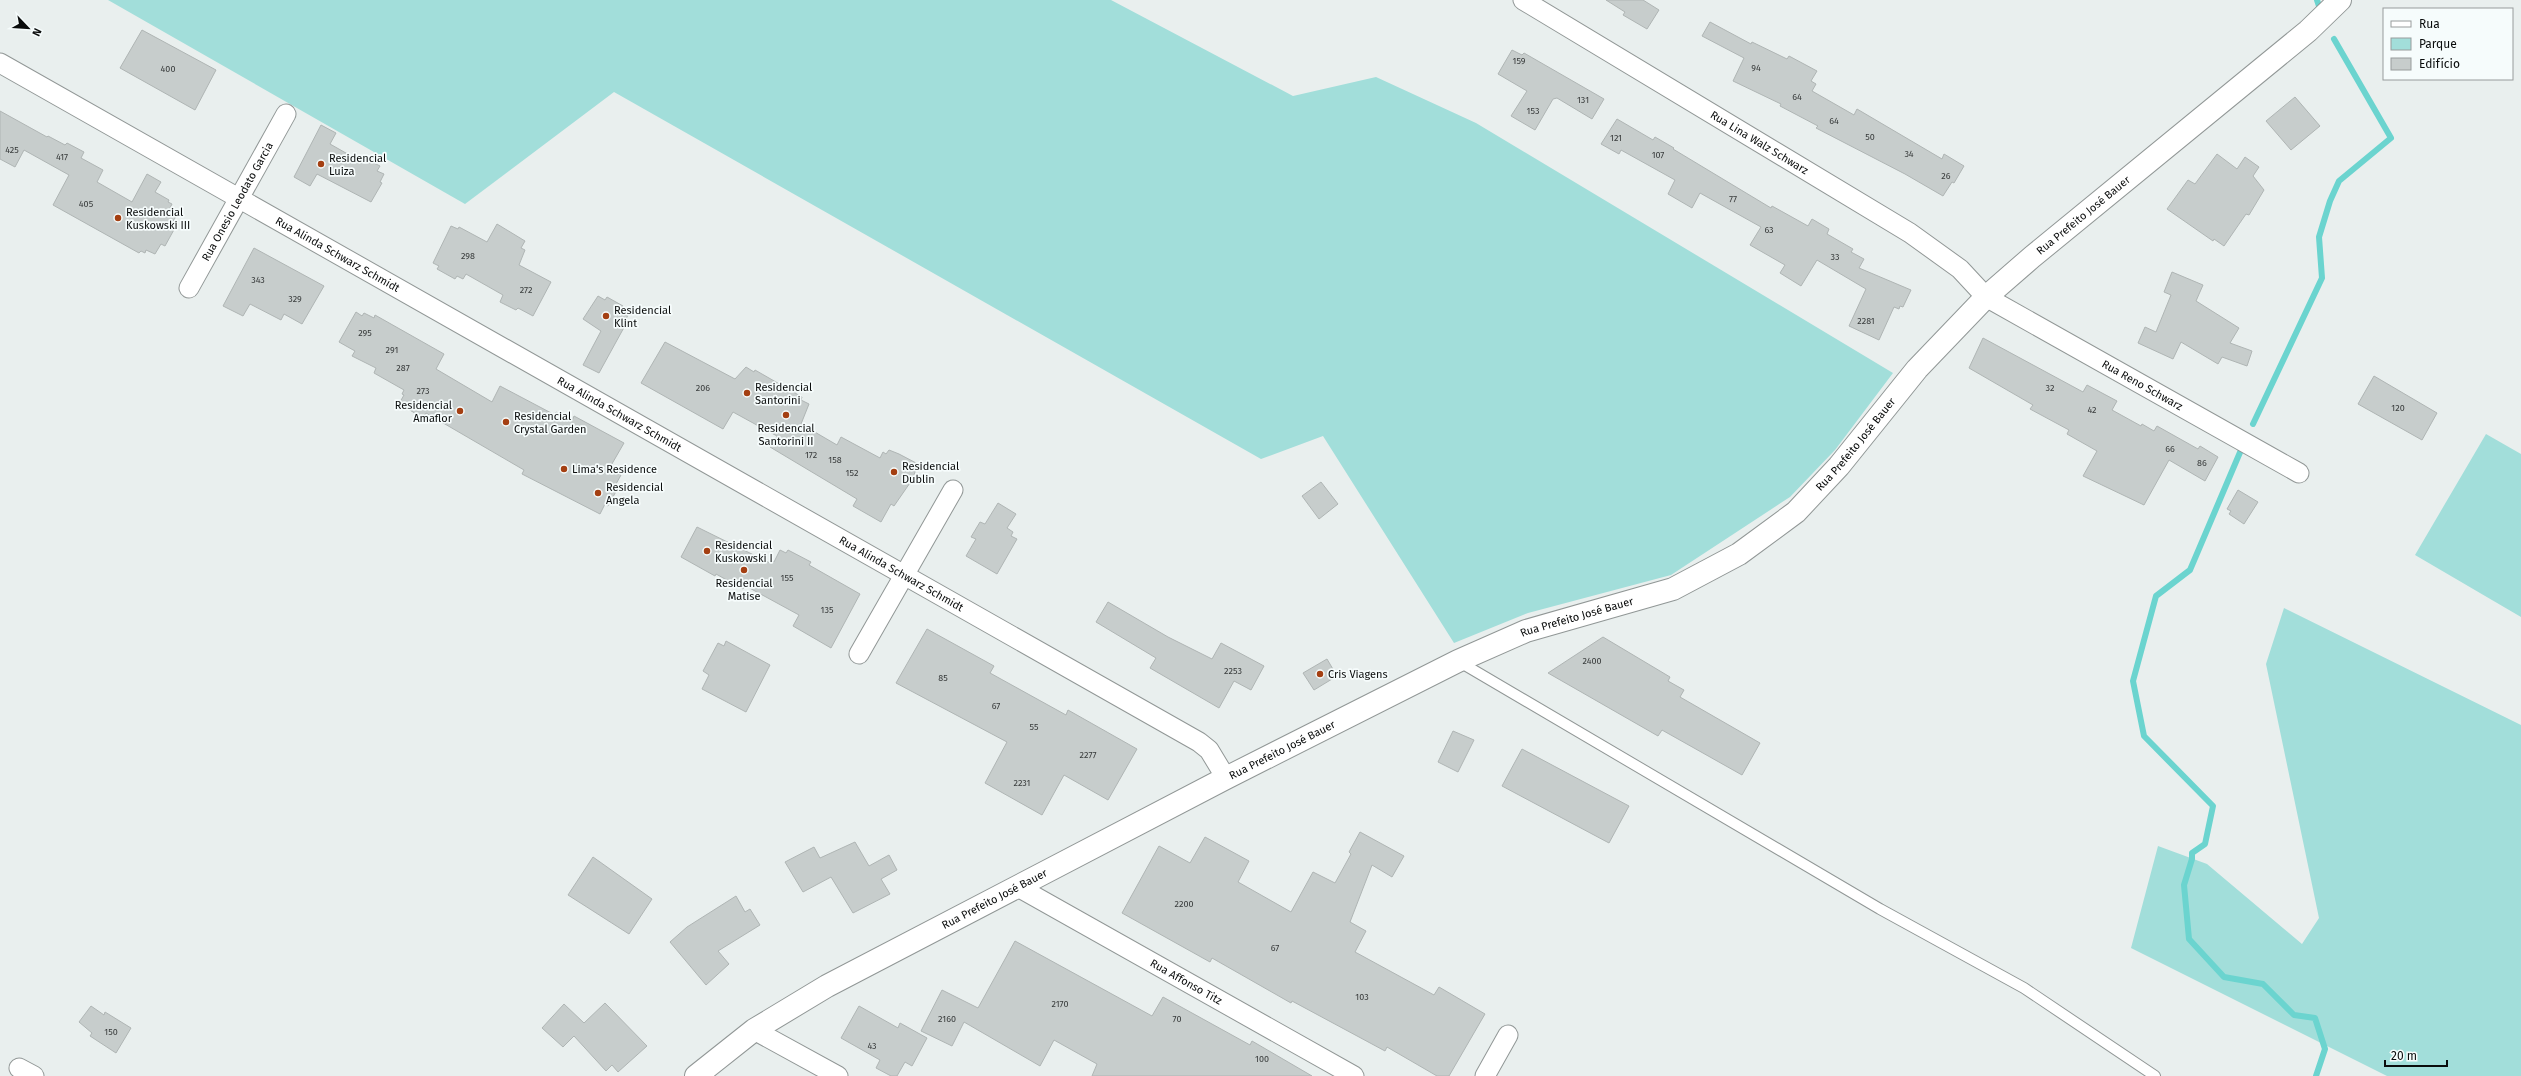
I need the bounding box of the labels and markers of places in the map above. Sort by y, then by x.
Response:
place label: Residencial Luiza [329,152,386,178]
marker: Residencial Luiza [316,159,326,169]
place label: Residencial Kuskowski III [126,206,190,232]
marker: Residencial Kuskowski III [113,213,123,223]
place label: Residencial Klint [614,304,671,330]
marker: Residencial Klint [601,311,611,321]
place label: Residencial Santorini [755,381,812,407]
marker: Residencial Santorini [742,388,752,398]
place label: Residencial Amaflor [395,399,453,425]
marker: Residencial Amaflor [455,406,465,416]
place label: Residencial Crystal Garden [514,410,586,436]
marker: Residencial Santorini II [781,410,791,420]
marker: Residencial Crystal Garden [501,417,511,427]
place label: Residencial Santorini II [757,422,815,448]
place label: Residencial Dublin [902,460,959,486]
place label: Lima's Residence [572,463,657,476]
marker: Lima's Residence [559,464,569,474]
marker: Residencial Dublin [889,467,899,477]
place label: Residencial Angela [606,481,663,507]
marker: Residencial Angela [593,488,603,498]
place label: Residencial Kuskowski I [715,539,773,565]
marker: Residencial Kuskowski I [702,546,712,556]
marker: Residencial Matise [739,565,749,575]
place label: Residencial Matise [715,577,773,603]
place label: Cris Viagens [1328,668,1388,681]
marker: Cris Viagens [1315,669,1325,679]

